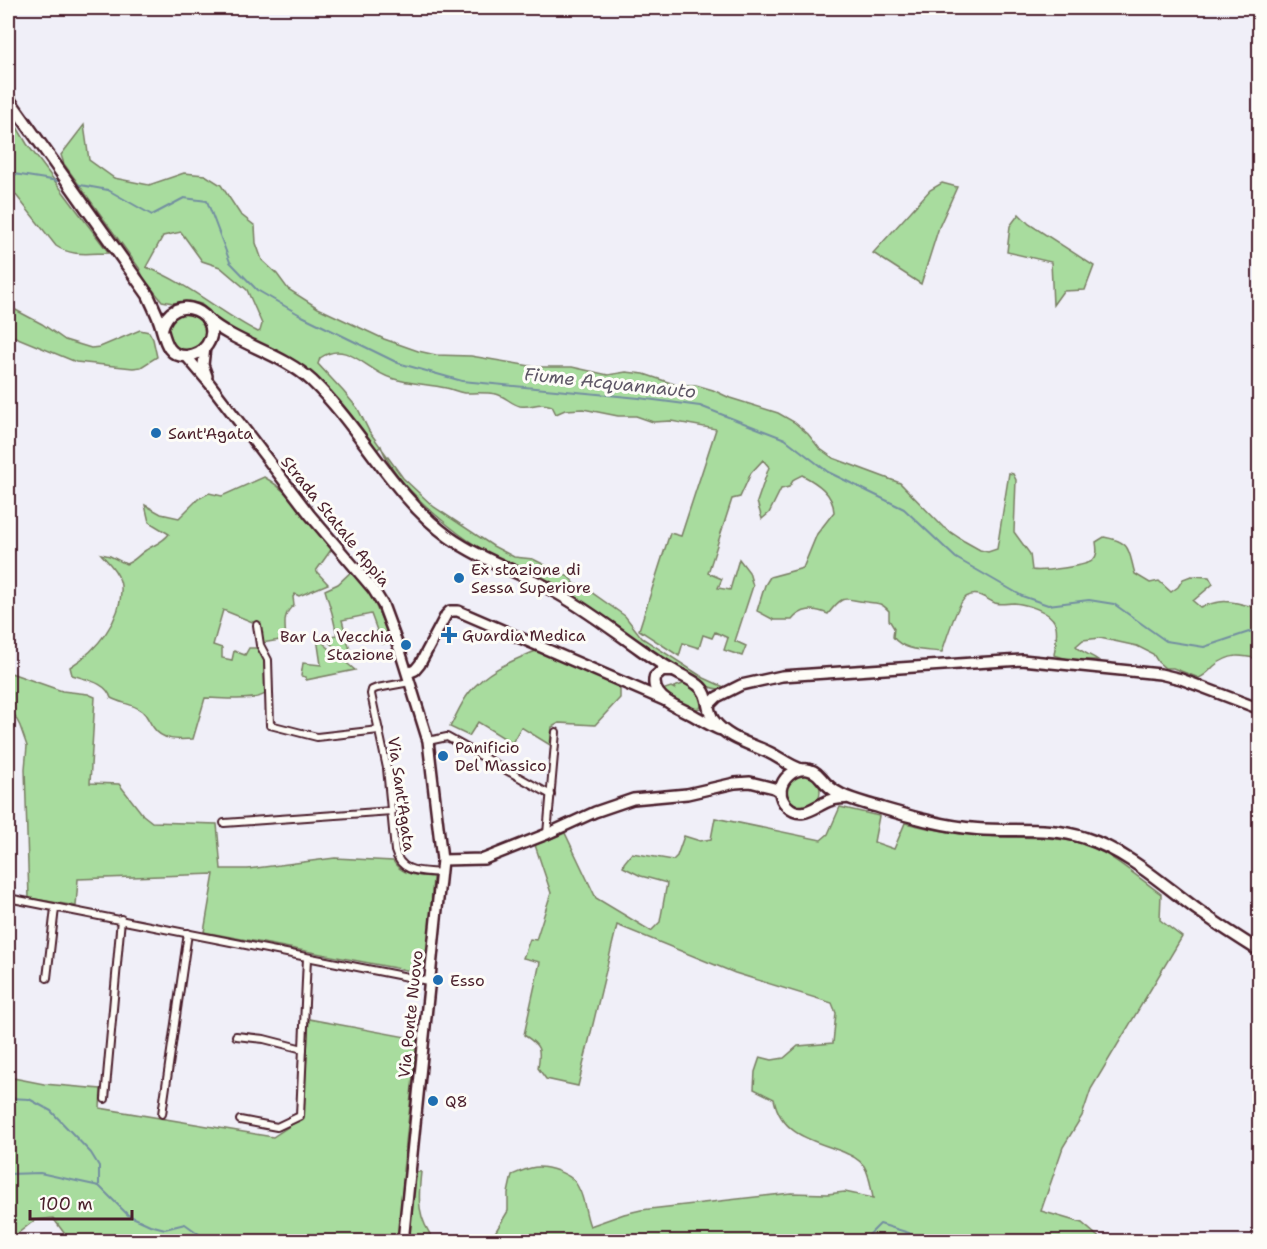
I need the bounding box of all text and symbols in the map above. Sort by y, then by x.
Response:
water label: Fiume Acquannauto [523,362,697,404]
place label: Sant'Agata [168,423,253,444]
marker: Sant'Agata [149,426,163,440]
street label: Strada Statale Appia [276,452,395,591]
place label: Ex stazione di Sessa Superiore [471,559,591,598]
marker: Ex stazione di Sessa Superiore [452,571,466,585]
place label: Guardia Medica [462,625,586,646]
place label: Bar La Vecchia Stazione [280,626,394,665]
marker: Guardia Medica [440,626,458,644]
marker: Bar La Vecchia Stazione [399,638,413,652]
street label: Via Sant'Agata [383,735,420,853]
place label: Panificio Del Massico [455,737,547,776]
marker: Panificio Del Massico [436,749,450,763]
street label: Via Ponte Nuovo [393,949,428,1079]
place label: Esso [450,970,485,991]
marker: Esso [431,973,445,987]
place label: Q8 [445,1091,468,1112]
marker: Q8 [426,1094,440,1108]
scale bar [30,1183,132,1221]
text: 100 m [39,1192,93,1216]

